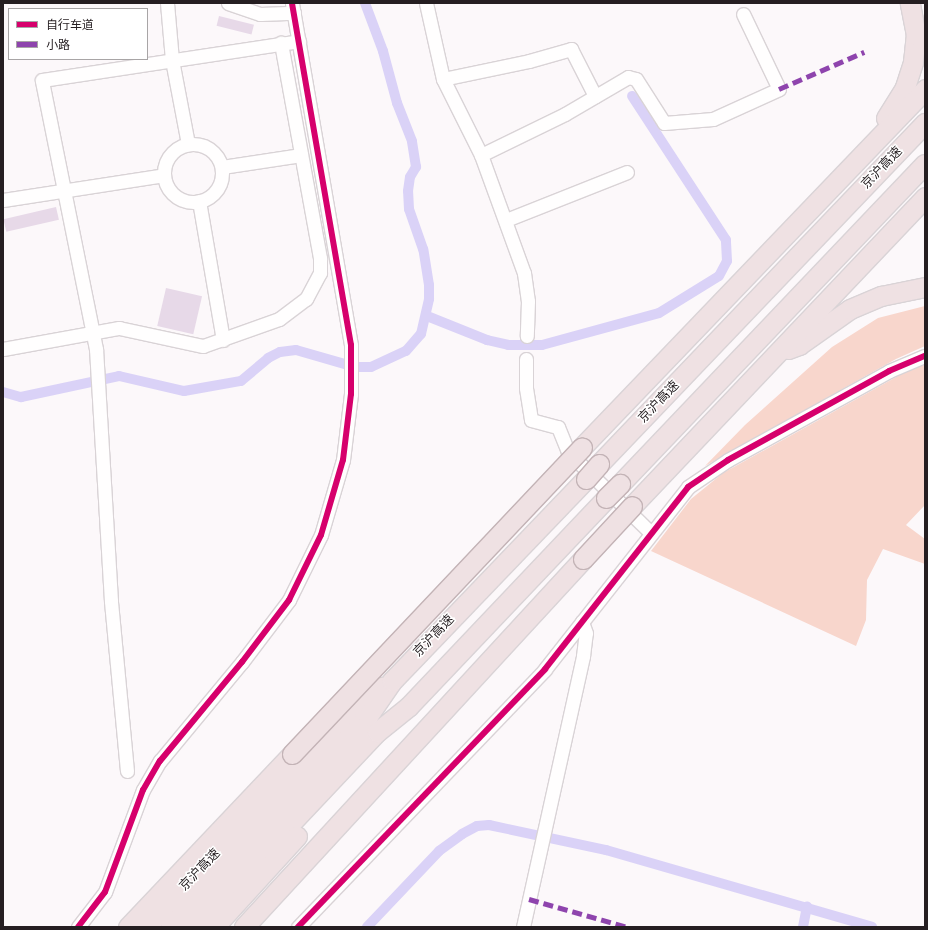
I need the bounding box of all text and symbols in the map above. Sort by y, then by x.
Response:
legend [8,8,148,60]
text: 自行车道 [46,17,94,33]
text: 小路 [46,37,70,53]
street label: 京沪高速 [858,144,906,192]
street label: 京沪高速 [635,378,683,426]
street label: 京沪高速 [410,612,458,660]
street label: 京沪高速 [176,846,224,894]

